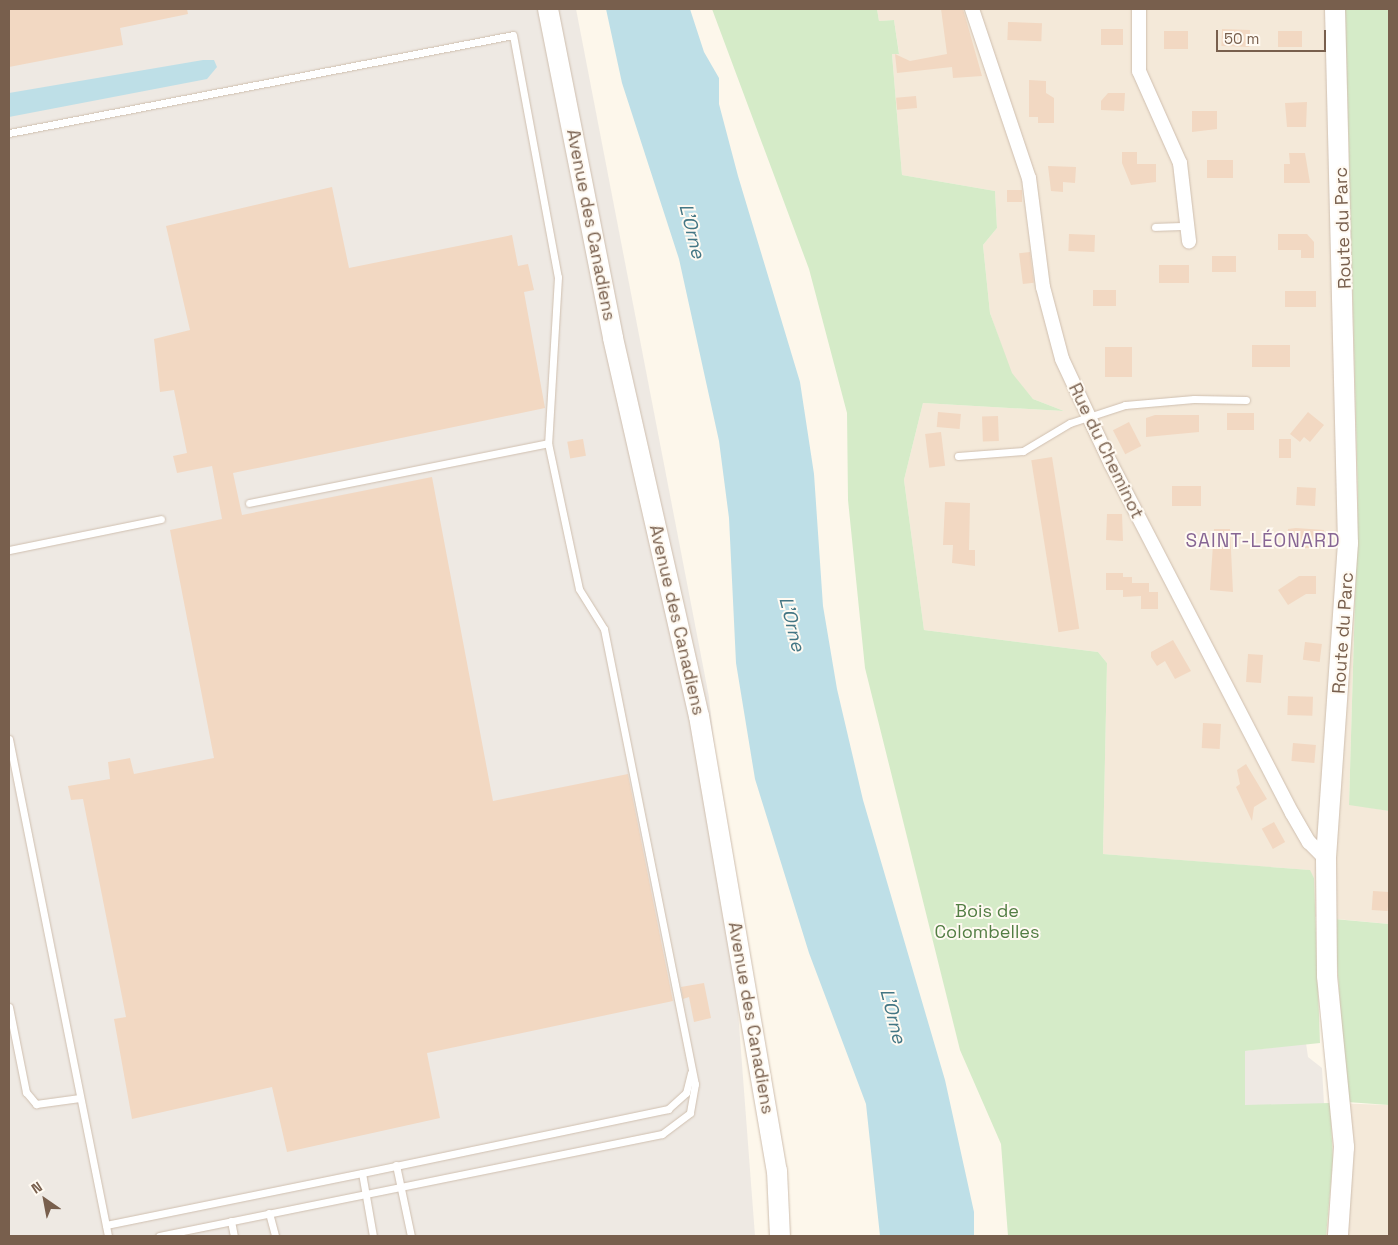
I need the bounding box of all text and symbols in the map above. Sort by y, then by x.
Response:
scale bar [1218,20,1328,52]
text: 50 m [1224,29,1259,48]
street label: Avenue des Canadiens [562,127,620,323]
street label: Route du Parc [1330,167,1356,289]
water label: L'Orne [674,201,710,261]
street label: Rue du Cheminot [1064,380,1148,522]
street label: Avenue des Canadiens [645,523,709,717]
district label: SAINT-LÉONARD [1184,530,1342,552]
street label: Route du Parc [1328,571,1358,695]
water label: L'Orne [774,594,810,654]
park label: Bois de Colombelles [935,901,1039,944]
street label: Avenue des Canadiens [723,920,779,1116]
water label: L'Orne [875,986,911,1046]
north arrow [20,1175,70,1225]
text: N [28,1177,46,1198]

